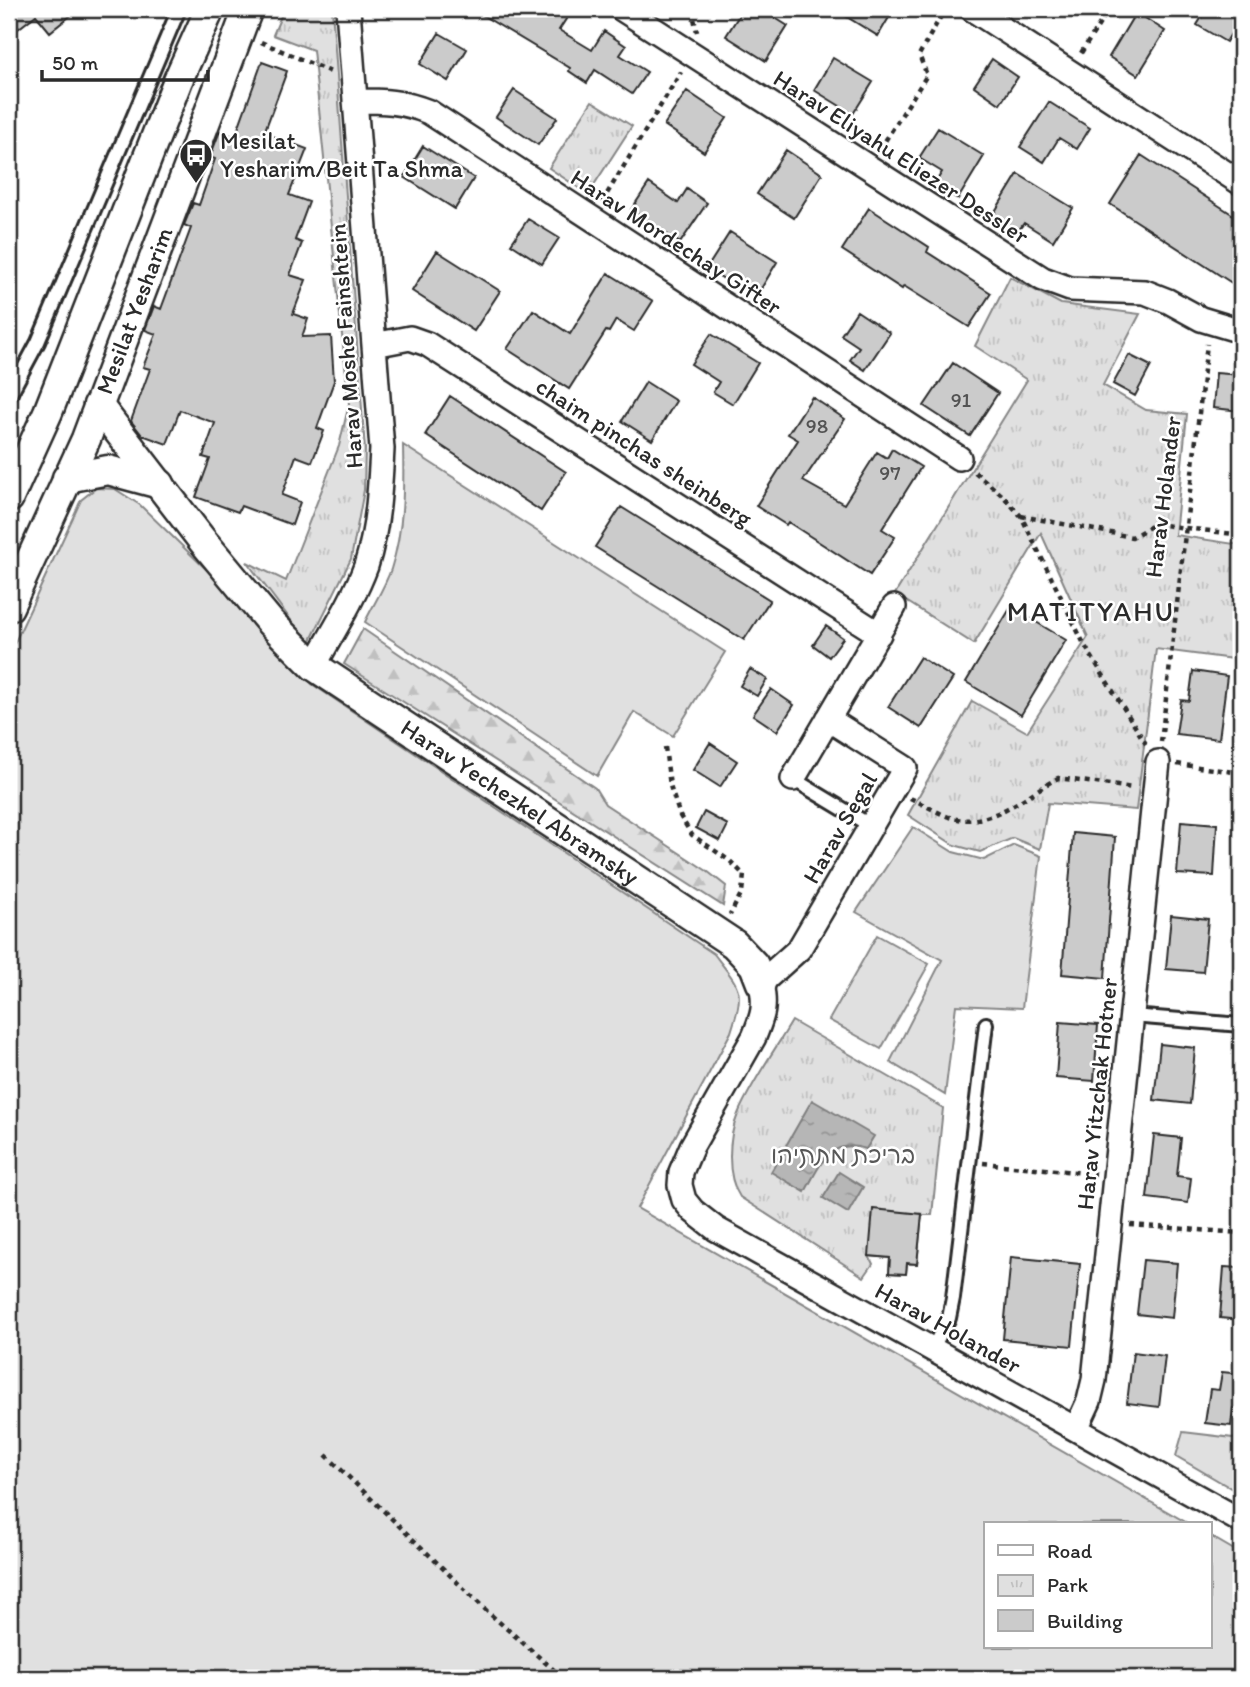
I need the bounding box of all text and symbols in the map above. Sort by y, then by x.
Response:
scale bar [42,38,208,82]
text: 50 m [52,50,99,75]
street label: Harav Eliyahu Eliezer Dessler [768,63,1035,250]
place label: Mesilat Yesharim/Beit Ta Shma [220,126,464,183]
bus stop icon: Mesilat Yesharim/Beit Ta Shma [177,136,215,185]
street label: Harav Mordechay Gifter [565,163,787,321]
street label: Harav Moshe Fainshtein [322,222,369,470]
street label: Mesilat Yesharim [89,223,179,398]
street label: chaim pinchas sheinberg [531,371,758,533]
house number: 91 [951,387,972,412]
house number: 98 [806,413,828,438]
street label: Harav Holander [1138,414,1187,579]
house number: 97 [879,460,901,485]
district label: MATITYAHU [1007,594,1175,628]
street label: Harav Yechezkel Abramsky [396,713,645,891]
street label: Harav Segal [796,767,883,889]
street label: Harav Yitzchak Hotner [1070,976,1123,1212]
park label: בריכת מתתיהו [771,1140,915,1169]
street label: Harav Holander [870,1276,1027,1380]
legend [984,1522,1212,1648]
text: Road [1047,1538,1093,1563]
text: Park [1047,1572,1089,1597]
text: Building [1047,1608,1123,1633]

